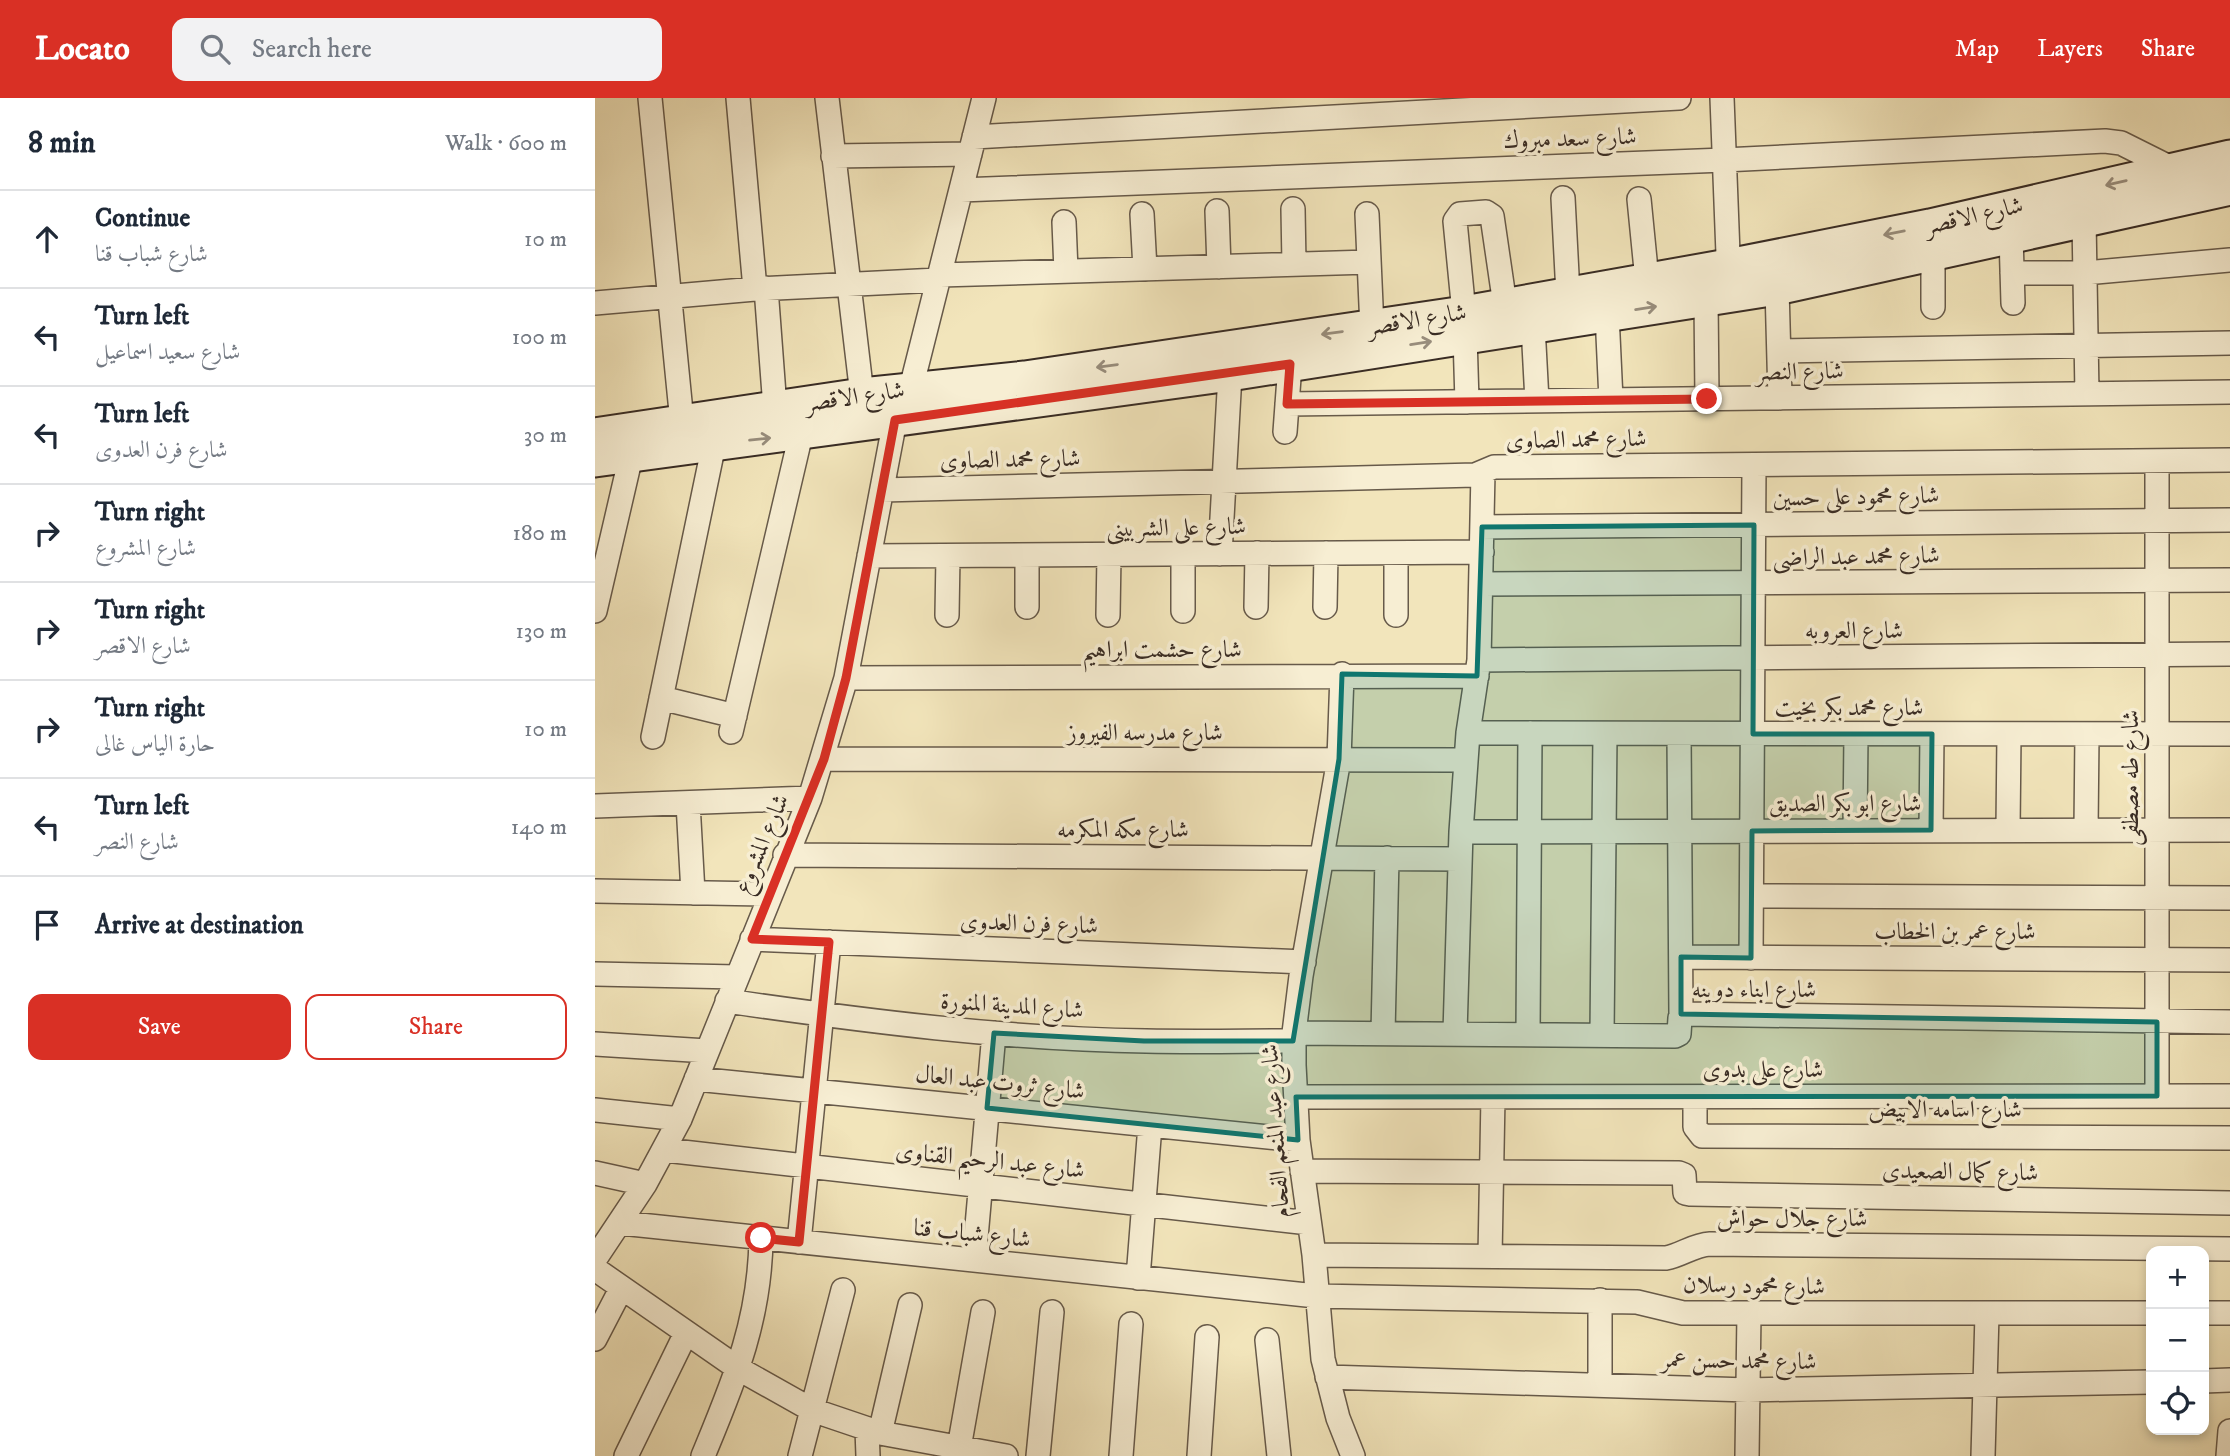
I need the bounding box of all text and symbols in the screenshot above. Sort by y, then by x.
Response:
search box [172,18,662,81]
text: Locato [35,29,130,70]
icon: search [196,30,234,68]
text: Search here [252,33,372,66]
text: Map [1955,34,1999,64]
text: Layers [2037,34,2103,64]
text: Share [2141,34,2195,64]
street label: شارع سعد مبروك [1503,122,1637,160]
text: 8 min [28,125,95,162]
text: Walk · 600 m [445,129,567,158]
one-way arrow [2105,177,2128,191]
street label: شارع الاقصر [1919,190,2027,246]
text: Continue [95,202,190,235]
icon: ahead [28,220,66,258]
text: 10 m [524,225,567,254]
one-way arrow [1883,227,1906,240]
text: شارع شباب قنا [95,240,208,269]
street label: شارع الاقصر [1362,297,1469,347]
text: Turn left [95,300,189,333]
one-way arrow [1634,301,1657,314]
icon: left [28,318,66,356]
text: 100 m [512,323,567,352]
one-way arrow [1321,327,1344,340]
one-way arrow [1410,336,1432,349]
text: شارع سعيد اسماعيل [95,338,240,367]
street label: شارع النصر [1753,356,1844,392]
one-way arrow [1096,360,1119,373]
street label: شارع الاقصر [800,375,907,423]
route end [1691,383,1722,414]
text: Turn left [95,398,189,431]
icon: left [28,416,66,454]
text: 30 m [524,421,567,450]
street label: شارع محمد الصاوى [1505,424,1647,460]
one-way arrow [748,432,771,445]
text: شارع فرن العدوى [95,436,228,465]
street label: شارع محمد الصاوى [939,444,1081,480]
street label: شارع محمود على حسين [1772,481,1940,517]
text: Turn right [95,496,205,529]
street label: شارع على الشربينى [1106,512,1246,548]
icon: right [28,514,66,552]
text: 180 m [512,519,567,548]
text: شارع المشروع [95,534,196,563]
street label: شارع محمد عبد الراضى [1772,541,1940,577]
text: Turn right [95,594,205,627]
icon: right [28,612,66,650]
street label: شارع العروبه [1805,616,1903,650]
text: 130 m [515,617,567,646]
text: شارع الاقصر [95,632,191,661]
street label: شارع حشمت ابراهيم [1082,635,1242,673]
text: Turn right [95,692,205,725]
street label: شارع محمد بكر بخيت [1775,693,1923,727]
icon: right [28,710,66,748]
street label: شارع طه مصطفى [2116,710,2150,846]
text: 10 m [524,715,567,744]
street label: شارع مدرسه الفيروز [1065,718,1223,752]
text: حارة الياس غالى [95,730,215,759]
street label: شارع ابو بكر الصديق [1769,789,1921,823]
text: Turn left [95,790,189,823]
street label: شارع المشروع [728,790,800,900]
icon: left [28,808,66,846]
text: 140 m [511,813,567,842]
street label: شارع مكه المكرمه [1057,815,1189,849]
text: شارع النصر [95,828,179,857]
icon: arrive [28,906,66,944]
street label: شارع فرن العدوى [959,907,1099,945]
text: Arrive at destination [95,909,304,942]
street label: شارع عمر بن الخطاب [1874,917,2036,951]
street label: شارع ابناء دوينه [1692,975,1816,1009]
street label: شارع المدينة المنورة [939,986,1085,1030]
button: Save [28,994,291,1060]
button: Share [305,994,567,1060]
street label: شارع عبد المنعم الفحام [1255,1043,1303,1219]
street label: شارع على بدوى [1703,1055,1823,1089]
street label: شارع ثروت عبد العال [913,1059,1086,1111]
street label: شارع اسامه الابيض [1868,1095,2022,1129]
street label: شارع عبد الرحيم القناوى [893,1136,1086,1194]
street label: شارع كمال الصعيدى [1881,1156,2038,1192]
street label: شارع جلال حواش [1717,1204,1867,1238]
street label: شارع شباب قنا [912,1213,1032,1259]
route start [745,1222,776,1253]
map controls [2146,1246,2209,1435]
button: + [2146,1246,2209,1309]
street label: شارع محمود رسلان [1683,1270,1825,1306]
button: − [2146,1309,2209,1372]
street label: شارع محمد حسن عمر [1658,1345,1817,1381]
button: locate [2146,1372,2209,1435]

